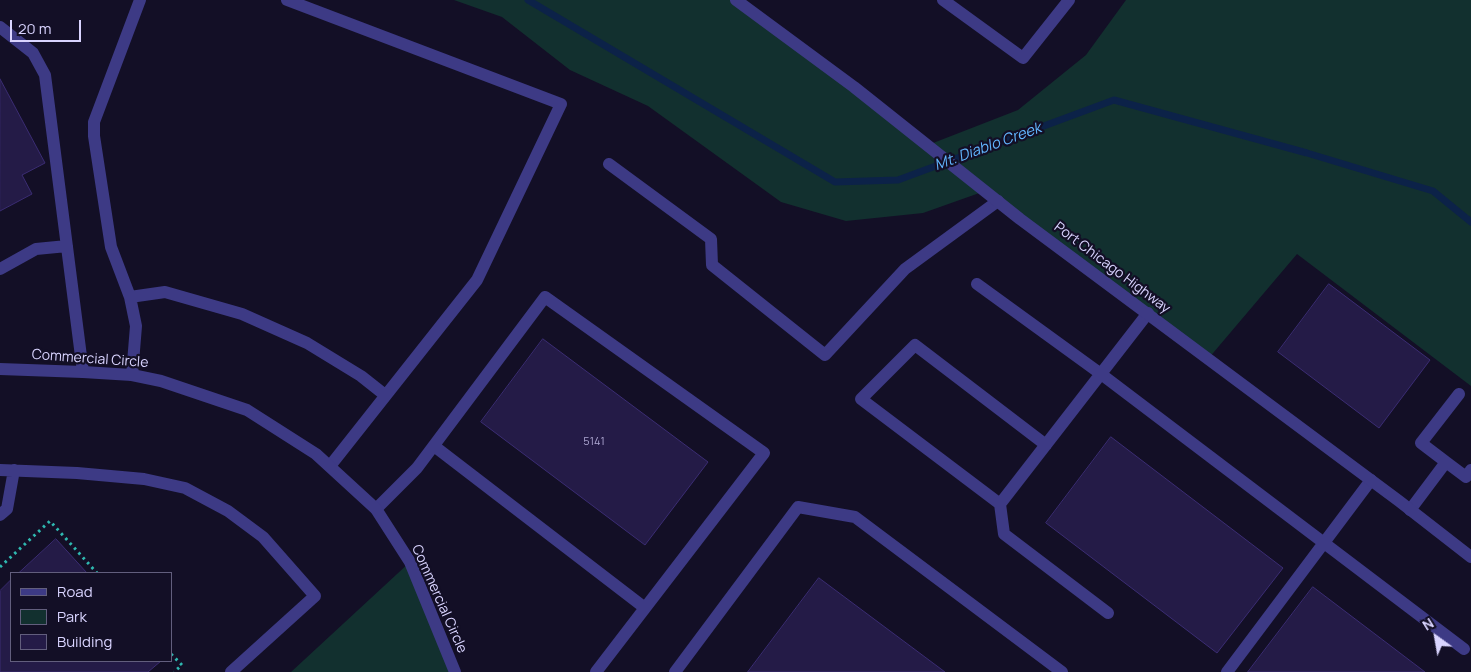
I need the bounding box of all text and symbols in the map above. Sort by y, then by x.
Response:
scale bar [12,10,84,42]
text: 20 m [18,18,51,39]
water label: Mt. Diablo Creek [932,119,1044,175]
street label: Port Chicago Highway [1051,219,1173,317]
street label: Commercial Circle [31,347,149,371]
house number: 5141 [583,435,605,449]
street label: Commercial Circle [408,542,470,656]
legend [10,572,172,662]
text: Road [57,581,93,602]
text: Park [57,606,87,627]
north arrow [1411,612,1461,662]
text: N [1418,613,1437,635]
text: Building [57,631,112,652]

